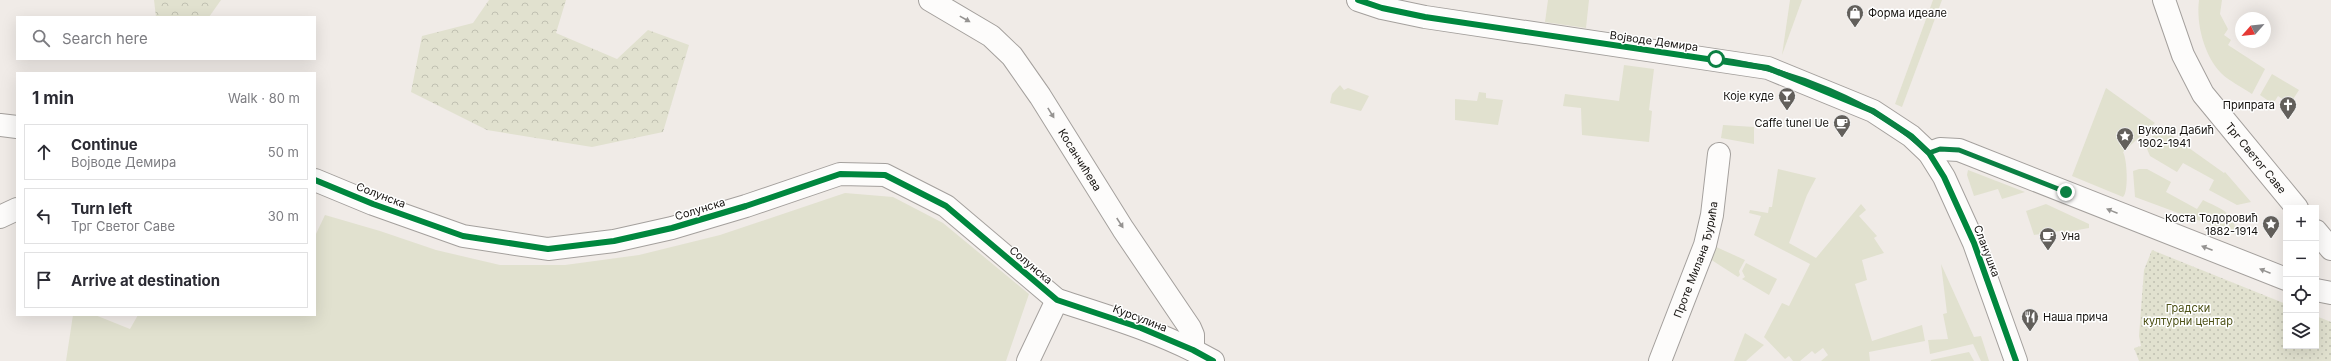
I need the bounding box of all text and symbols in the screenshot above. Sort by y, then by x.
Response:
shop icon: Форма идеале [1845,3,1865,28]
place label: Форма идеале [1868,6,1947,20]
north arrow [2235,12,2271,48]
one-way arrow [959,15,970,22]
search box [16,16,316,60]
icon: search [30,27,52,49]
street label: Војводе Демира [1609,28,1699,54]
text: Search here [62,29,148,48]
route start [1707,50,1725,68]
bar icon: Које куде [1777,86,1797,111]
text: 1 min [32,88,74,108]
place label: Које куде [1723,89,1774,103]
text: Walk · 80 m [228,90,300,106]
church icon: Припрата [2278,95,2298,120]
place label: Припрата [2223,98,2275,112]
one-way arrow [1048,107,1055,119]
cafe icon: Caffe tunel Ue [1832,113,1852,138]
place label: Caffe tunel Ue [1755,116,1829,130]
street label: Трг Светог Саве [2222,120,2289,196]
place label: Вукола Дабић 1902-1941 [2138,123,2214,150]
street label: Косанчићева [1055,126,1105,194]
place icon: Вукола Дабић 1902-1941 [2115,126,2135,151]
text: Continue [71,135,138,154]
icon: ahead [33,141,55,163]
text: 50 m [268,144,299,160]
text: Војводе Демира [71,154,176,170]
street label: Солунска [354,179,408,211]
route end [2057,183,2075,201]
street label: Солунска [673,195,727,223]
text: Turn left [71,199,132,218]
street label: Проте Милана Ђурића [1670,201,1721,320]
icon: left [33,205,55,227]
map controls [2283,205,2319,349]
button: + [2283,205,2319,241]
one-way arrow [2106,207,2118,213]
text: 30 m [268,208,299,224]
place label: Коста Тодоровић 1882-1914 [2165,211,2258,238]
place icon: Коста Тодоровић 1882-1914 [2261,214,2281,239]
text: Трг Светог Саве [71,218,175,234]
one-way arrow [1116,218,1123,229]
street label: Сланушка [1971,223,2003,279]
cafe icon: Уна [2038,226,2058,251]
place label: Уна [2061,229,2080,243]
button: − [2283,241,2319,277]
street label: Солунска [1007,243,1055,287]
one-way arrow [2202,245,2213,251]
one-way arrow [2258,267,2270,273]
icon: arrive [33,269,55,291]
text: Arrive at destination [71,271,220,290]
button: locate [2283,277,2319,313]
street label: Курсулина [1111,301,1169,335]
park label: Градски културни центар [2143,301,2233,328]
restaurant icon: Наша прича [2020,307,2040,332]
place label: Наша прича [2043,310,2108,324]
button: layers [2283,313,2319,349]

